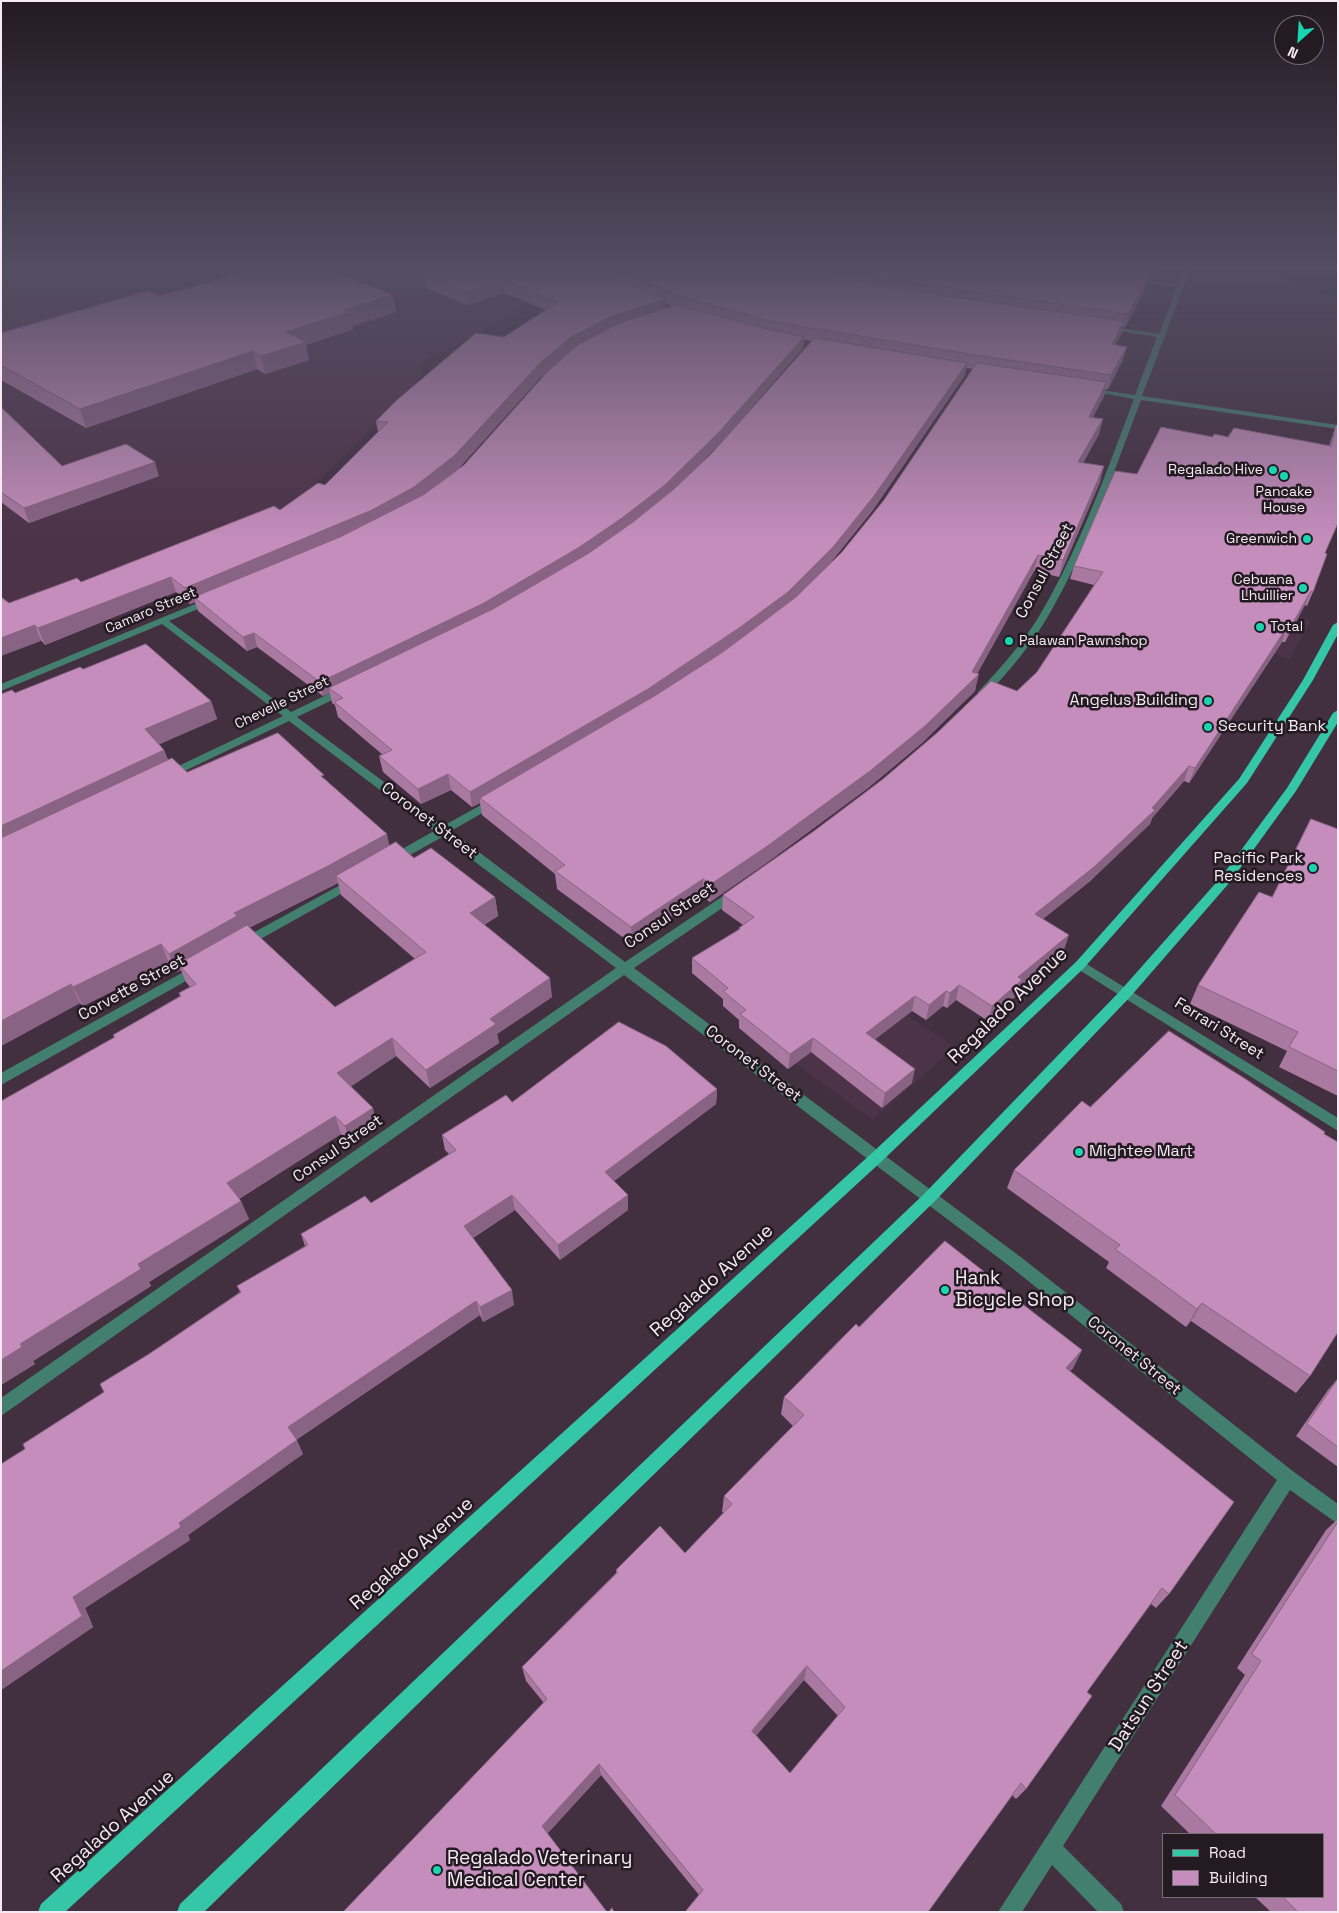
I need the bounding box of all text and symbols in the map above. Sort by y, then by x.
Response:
north arrow [1274,15,1324,65]
text: N [1285,42,1301,63]
place label: Regalado Hive [1168,462,1263,478]
marker: Regalado Hive [1267,464,1279,476]
marker: Pancake House [1278,470,1290,482]
place label: Pancake House [1256,484,1312,516]
street label: Consul Street [1012,520,1078,622]
place label: Greenwich [1226,531,1297,547]
marker: Greenwich [1301,533,1313,545]
place label: Cebuana Lhuillier [1233,572,1293,604]
marker: Cebuana Lhuillier [1297,582,1309,594]
street label: Camaro Street [103,584,199,638]
place label: Total [1270,619,1303,635]
marker: Total [1254,621,1266,633]
place label: Palawan Pawnshop [1019,633,1148,649]
marker: Palawan Pawnshop [1003,635,1015,647]
street label: Chevelle Street [232,673,332,733]
place label: Angelus Building [1070,691,1198,711]
marker: Angelus Building [1202,695,1214,707]
place label: Security Bank [1218,717,1326,737]
marker: Security Bank [1202,721,1214,733]
street label: Coronet Street [377,779,481,863]
place label: Pacific Park Residences [1214,849,1303,887]
marker: Pacific Park Residences [1307,862,1319,874]
street label: Consul Street [621,879,719,953]
street label: Regalado Avenue [943,943,1073,1069]
street label: Corvette Street [75,951,189,1025]
street label: Ferrari Street [1171,994,1267,1064]
street label: Coronet Street [701,1022,805,1106]
street label: Consul Street [289,1111,387,1187]
place label: Mightee Mart [1089,1142,1193,1162]
marker: Mightee Mart [1073,1146,1085,1158]
street label: Regalado Avenue [646,1220,778,1342]
place label: Hank Bicycle Shop [955,1268,1075,1312]
marker: Hank Bicycle Shop [939,1284,951,1296]
street label: Coronet Street [1083,1312,1185,1400]
street label: Regalado Avenue [346,1493,478,1615]
street label: Datsun Street [1105,1636,1193,1756]
street label: Regalado Avenue [47,1766,179,1888]
legend [1162,1833,1324,1898]
text: Road [1209,1843,1246,1862]
place label: Regalado Veterinary Medical Center [447,1848,632,1892]
marker: Regalado Veterinary Medical Center [431,1864,443,1876]
text: Building [1209,1868,1268,1887]

